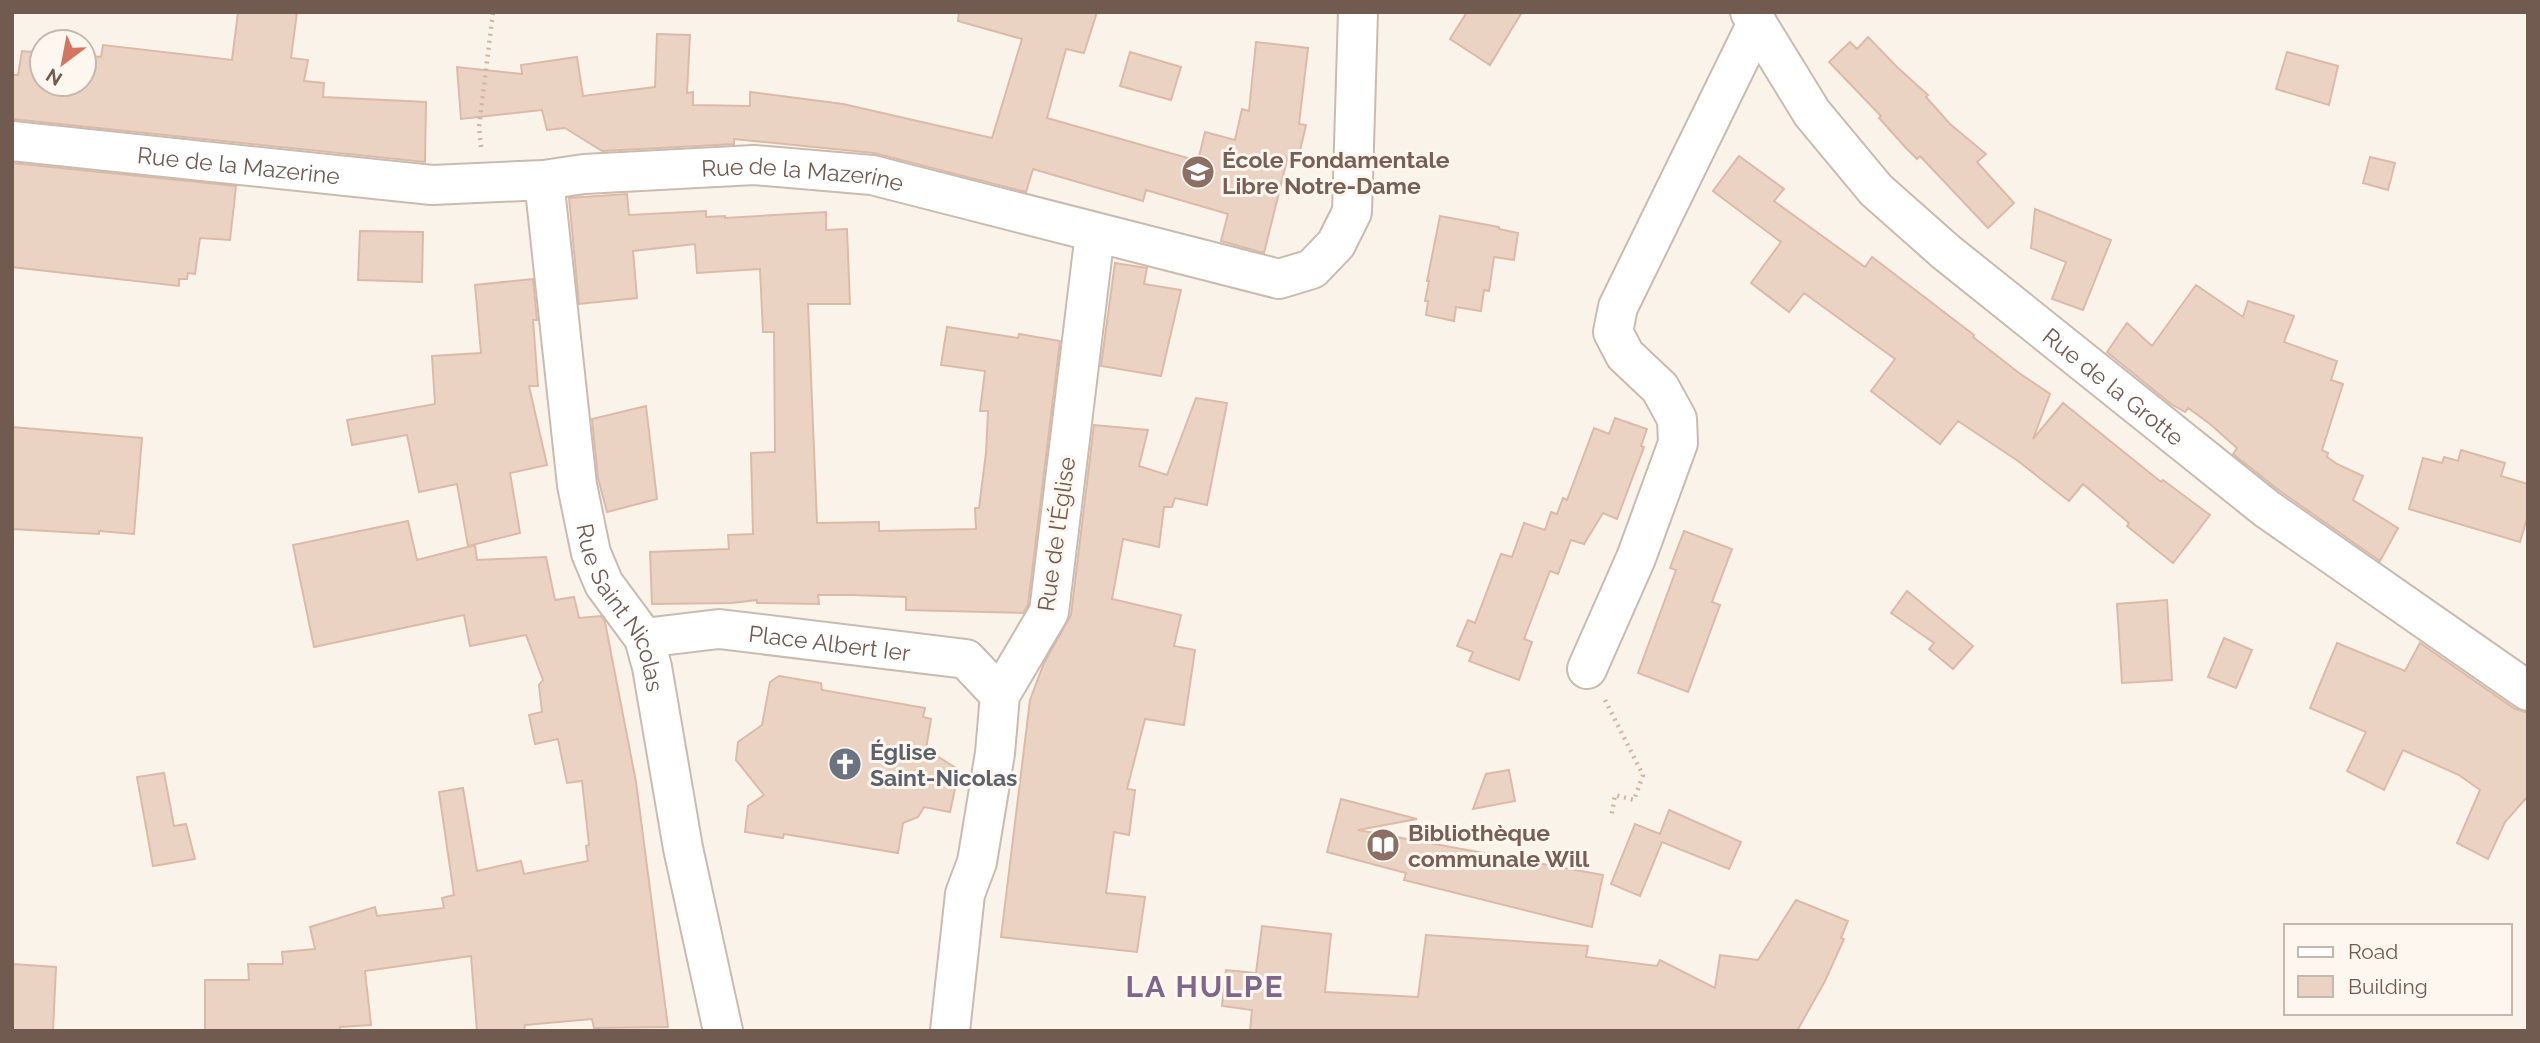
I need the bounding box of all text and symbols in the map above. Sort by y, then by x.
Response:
north arrow [28,28,98,98]
text: N [42,64,66,91]
street label: Rue de la Mazerine [136,141,341,189]
place label: École Fondamentale Libre Notre-Dame [1222,146,1450,199]
street label: Rue de la Mazerine [701,151,907,196]
school or university icon: École Fondamentale Libre Notre-Dame [1179,153,1217,191]
street label: Rue de la Grotte [2038,322,2190,451]
street label: Rue de l'Église [1032,455,1080,613]
street label: Rue Saint Nicolas [572,521,669,693]
street label: Place Albert Ier [747,619,912,666]
place label: Église Saint-Nicolas [870,738,1017,791]
church icon: Église Saint-Nicolas [826,745,864,783]
place label: Bibliothèque communale Will [1408,819,1590,872]
library icon: Bibliothèque communale Will [1364,826,1402,864]
legend [2284,924,2512,1015]
text: Road [2348,939,2398,964]
district label: LA HULPE [1125,969,1285,1004]
text: Building [2348,974,2428,999]

